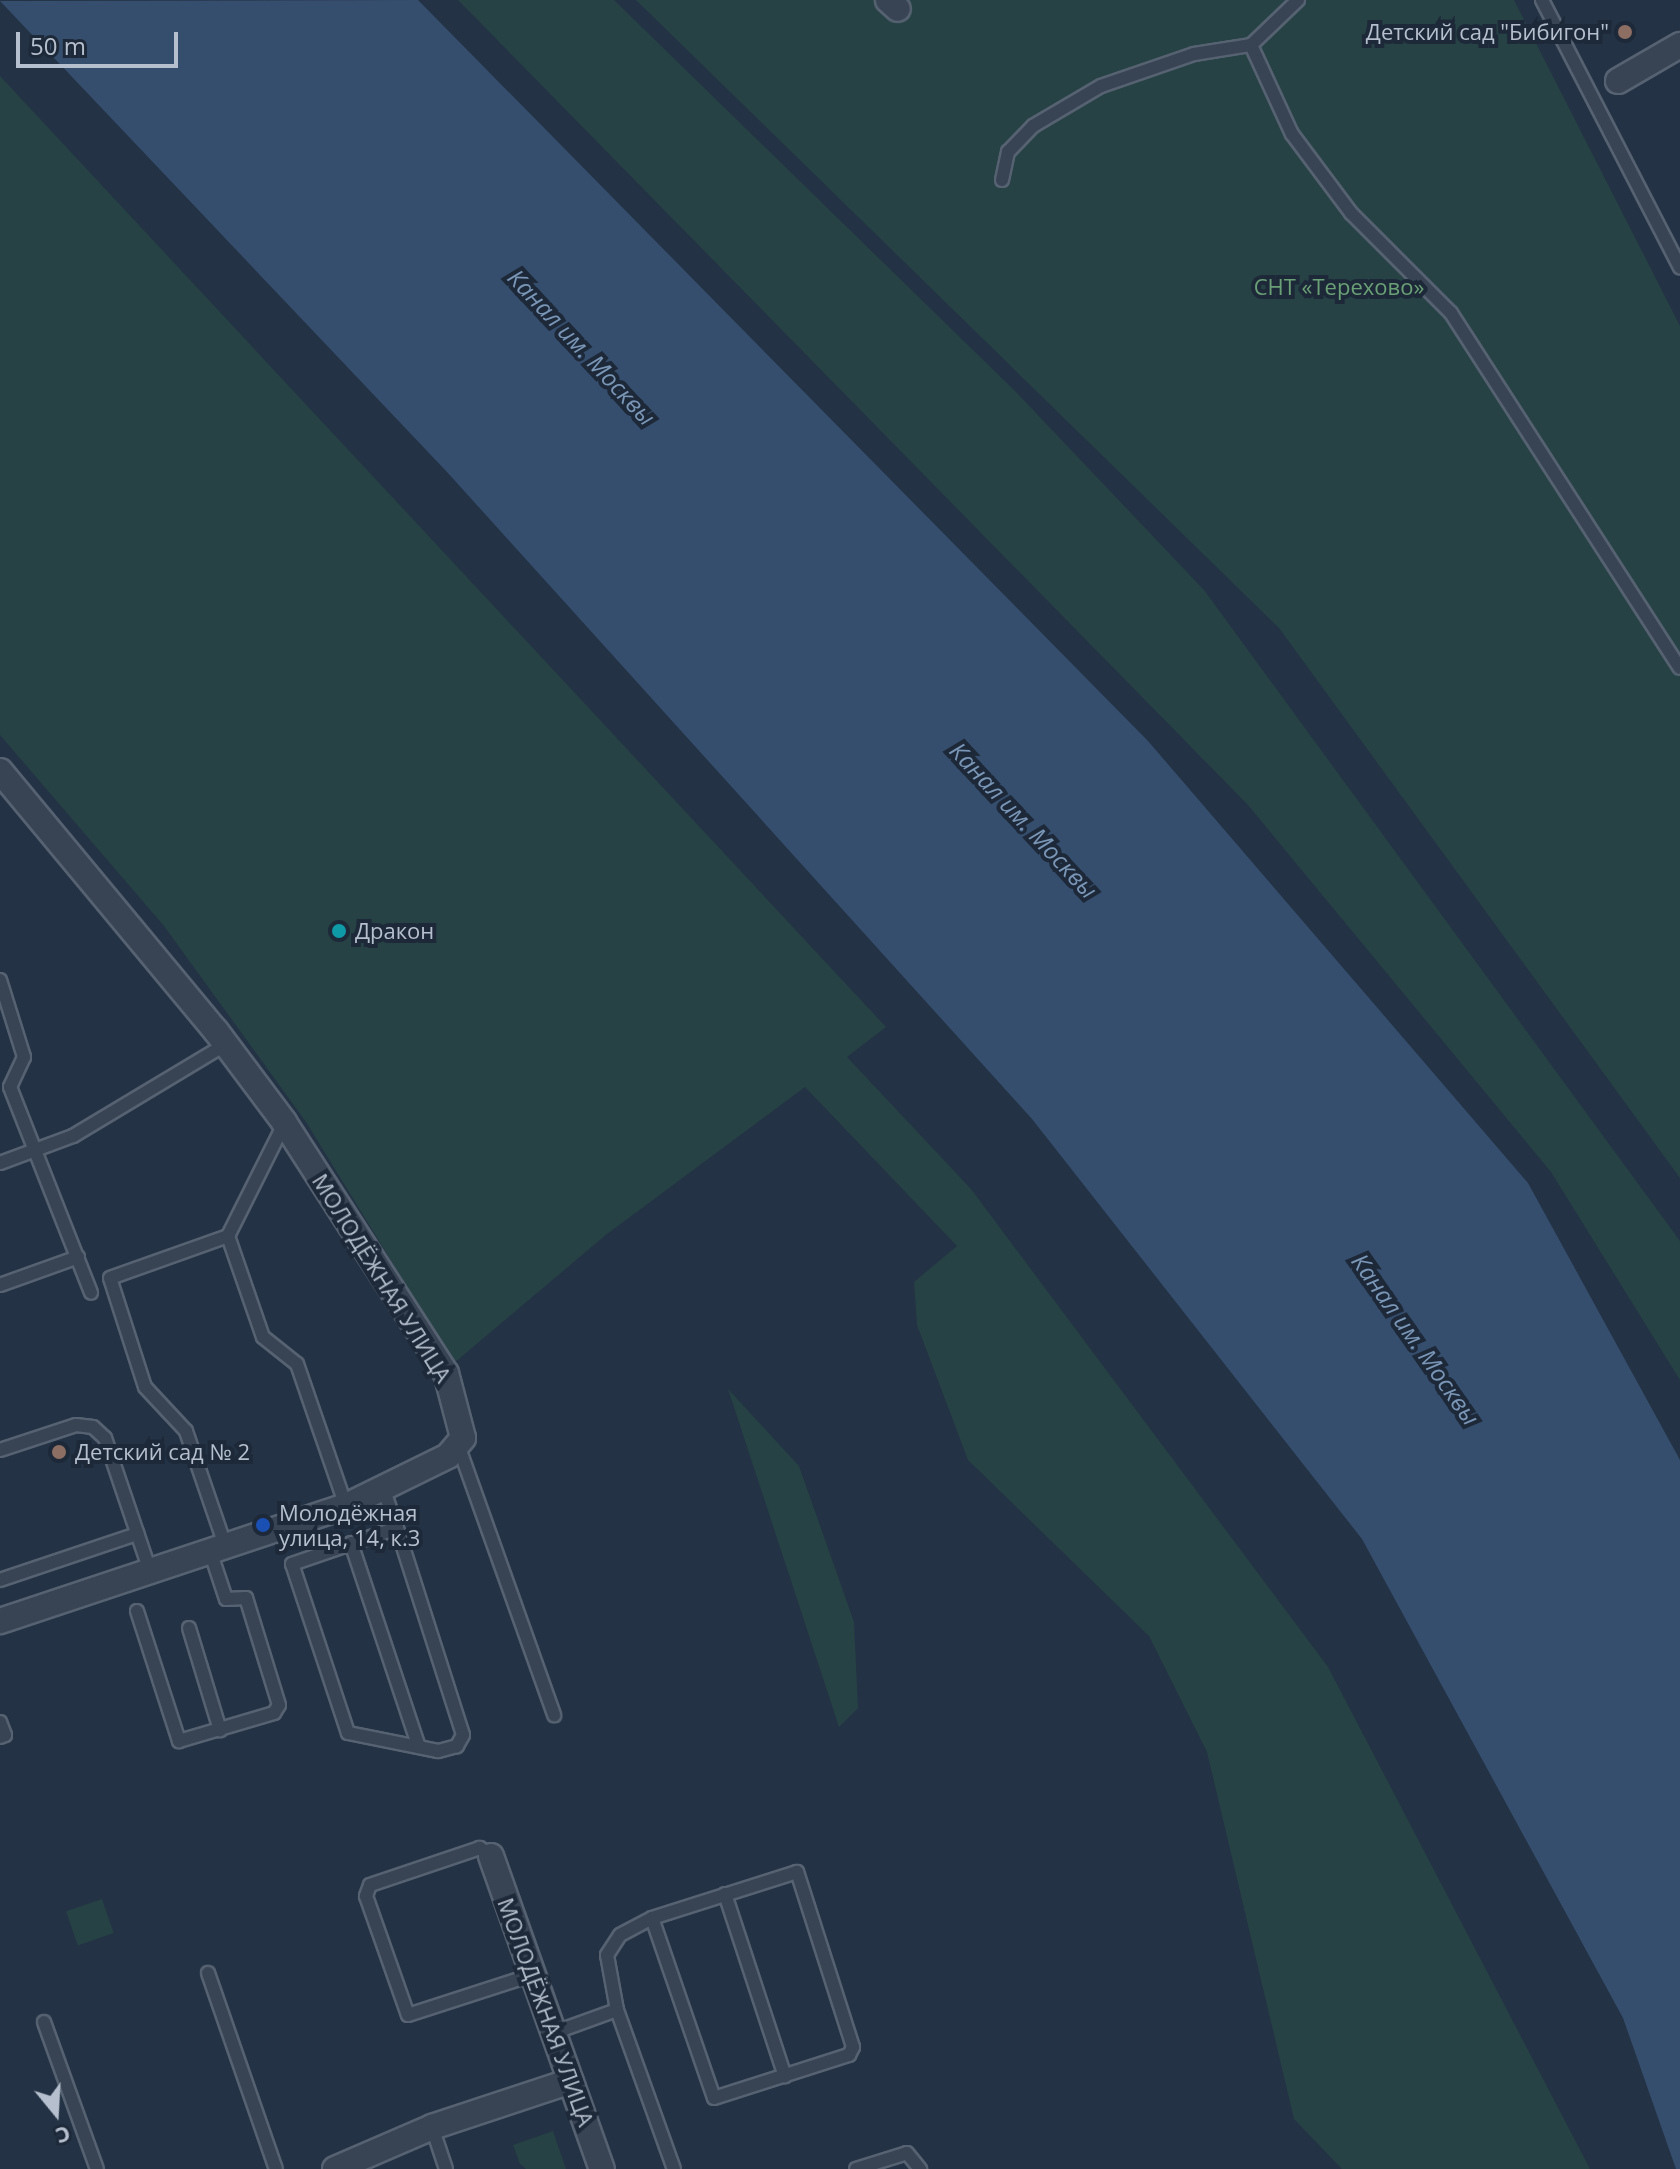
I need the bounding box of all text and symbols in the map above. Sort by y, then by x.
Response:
scale bar [20,16,182,66]
place label: Детский сад "Бибигон" [1366,19,1609,45]
marker: Детский сад "Бибигон" [1616,23,1634,41]
text: 50 m [30,29,86,62]
water label: Канал им. Москвы [502,263,662,431]
park label: СНТ «Терехово» [1254,274,1424,300]
water label: Канал им. Москвы [944,736,1104,904]
place label: Дракон [355,918,434,944]
marker: Дракон [330,922,348,940]
street label: МОЛОДЁЖНАЯ УЛИЦА [307,1169,457,1387]
water label: Канал им. Москвы [1346,1248,1486,1430]
place label: Детский сад № 2 [75,1439,250,1465]
marker: Детский сад № 2 [50,1443,68,1461]
place label: Молодёжная улица, 14, к.3 [279,1499,420,1550]
marker: Молодёжная улица, 14, к.3 [254,1516,272,1534]
street label: МОЛОДЁЖНАЯ УЛИЦА [492,1894,600,2130]
north arrow [16,2073,96,2153]
text: С [52,2119,75,2152]

